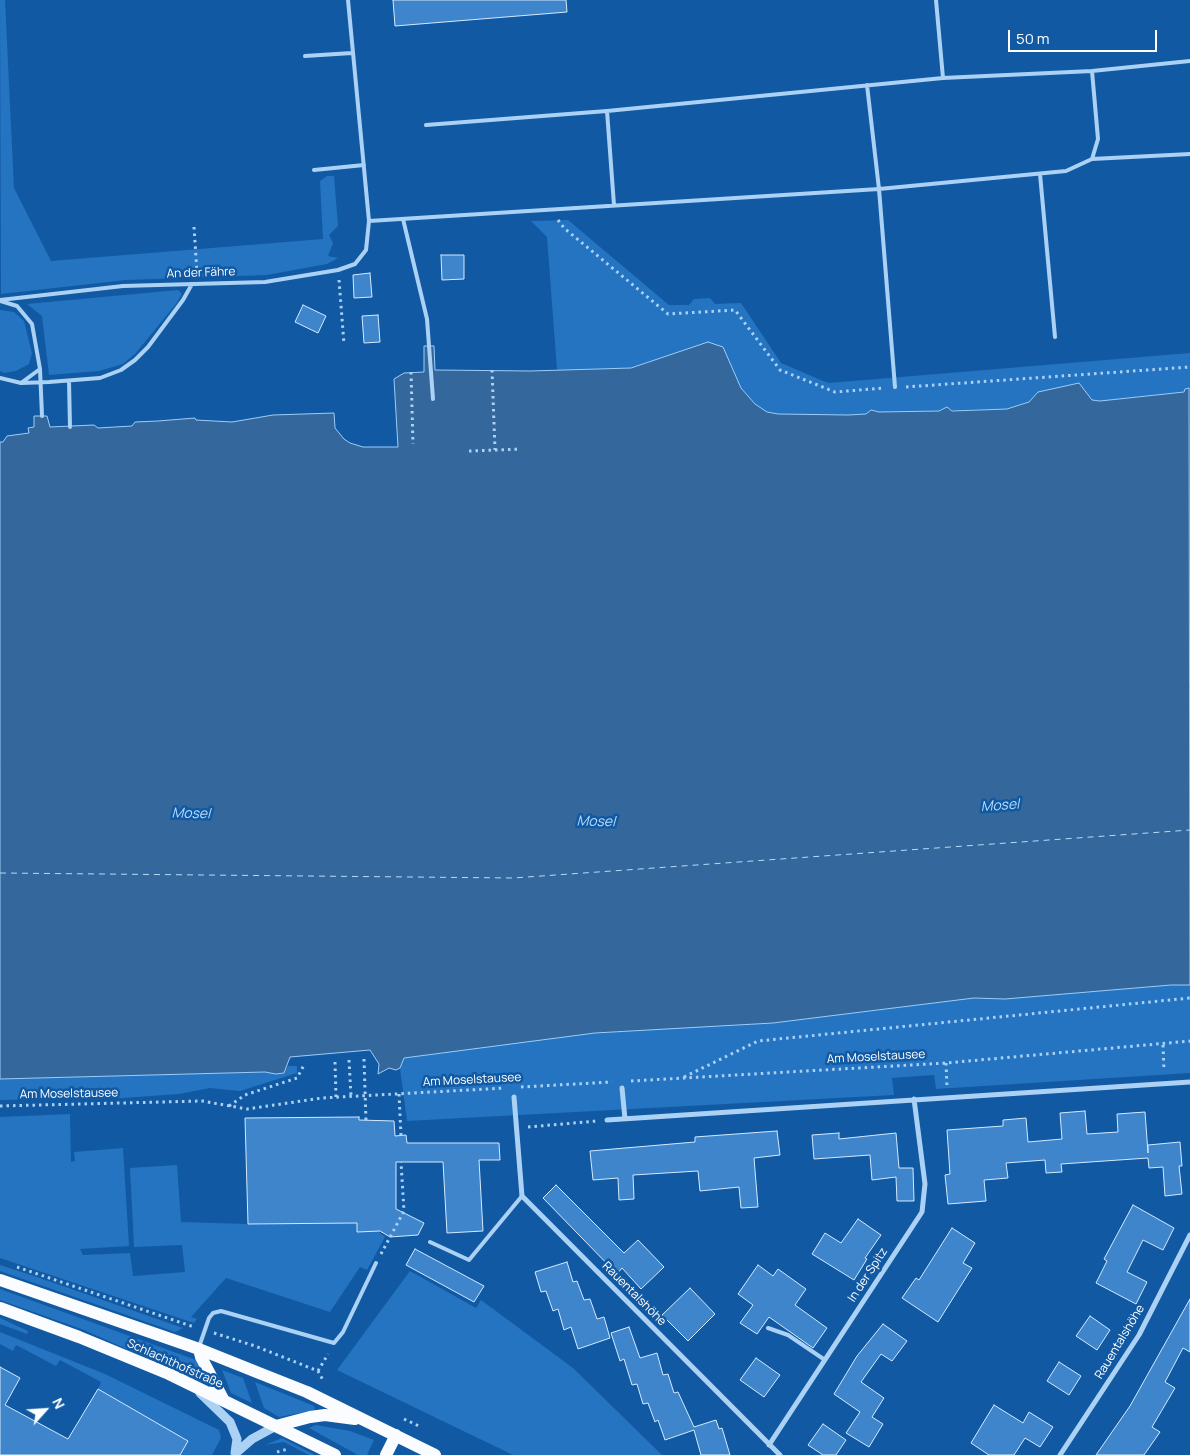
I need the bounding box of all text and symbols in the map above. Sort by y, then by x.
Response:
scale bar [1010,20,1159,52]
text: 50 m [1016,28,1050,49]
street label: An der Fähre [166,265,236,281]
water label: Mosel [980,796,1020,816]
water label: Mosel [171,805,211,823]
water label: Mosel [576,813,616,831]
street label: Am Moselstausee [826,1047,926,1067]
street label: Am Moselstausee [422,1070,522,1090]
street label: Am Moselstausee [20,1086,118,1102]
street label: In der Spitz [845,1245,891,1305]
street label: Rauentalshöhe [599,1259,669,1329]
street label: Rauentalshöhe [1092,1302,1148,1382]
street label: Schlachthofstraße [125,1336,225,1392]
north arrow [20,1385,70,1435]
text: N [48,1395,70,1412]

